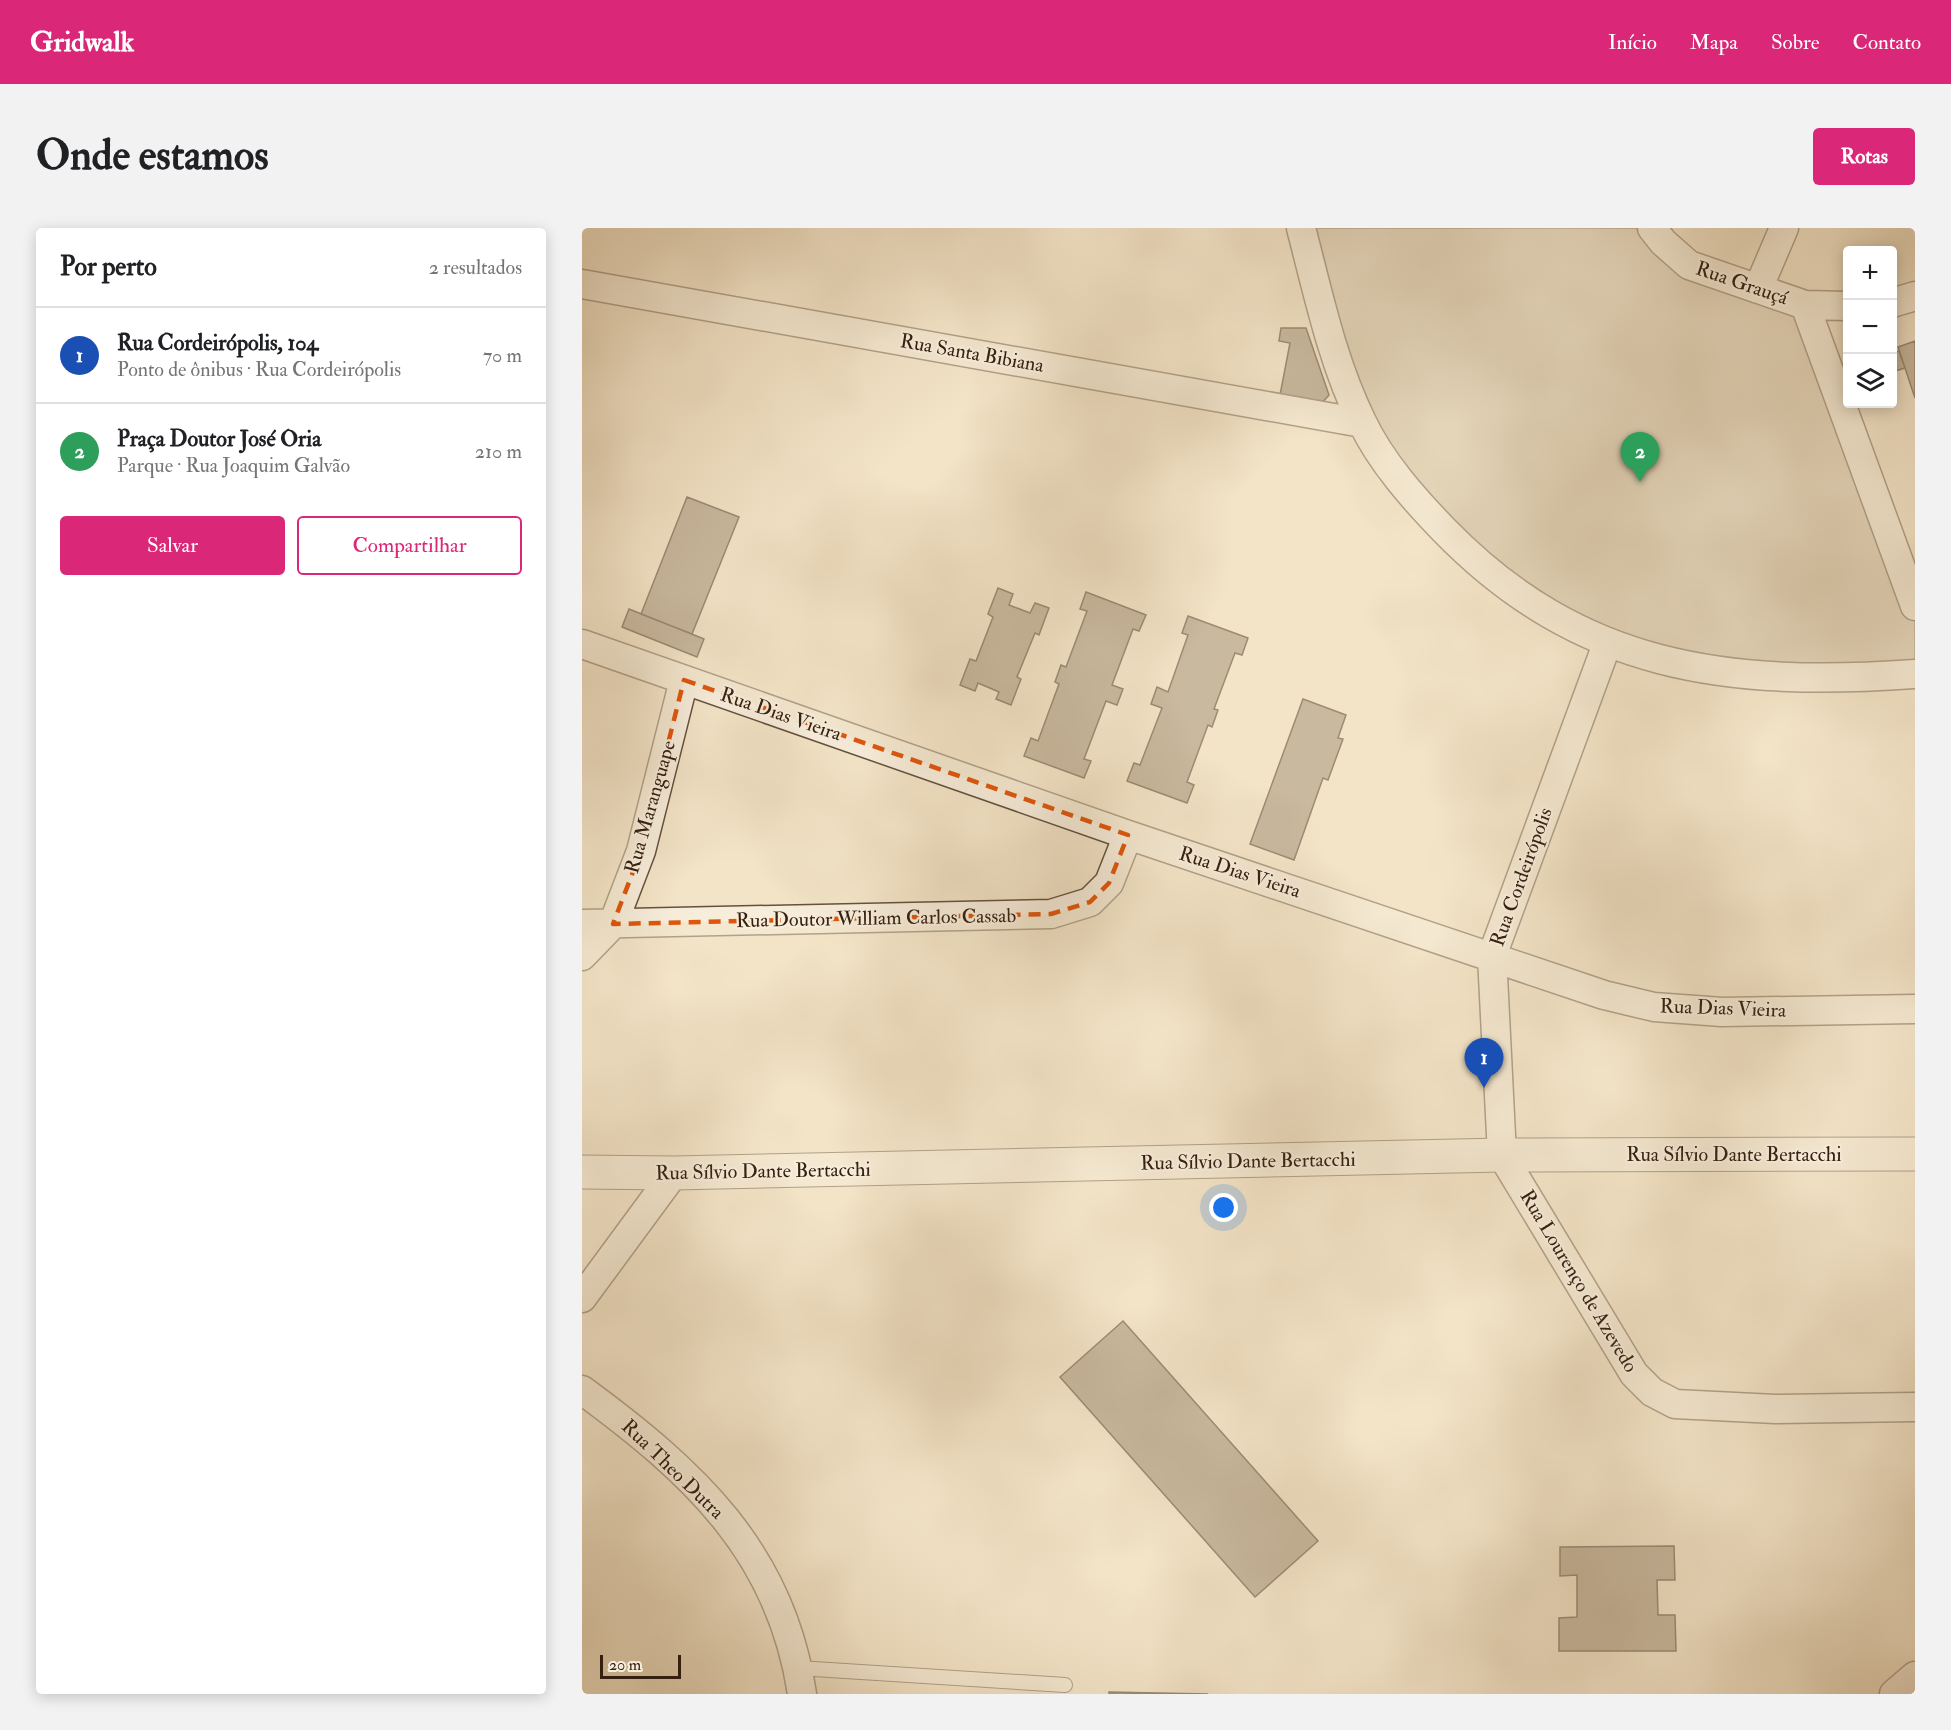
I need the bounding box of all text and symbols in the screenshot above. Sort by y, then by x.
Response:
text: Gridwalk [30,25,134,60]
text: Início [1608,29,1657,56]
text: Mapa [1690,29,1738,56]
text: Sobre [1771,29,1820,56]
text: Contato [1853,29,1921,56]
button: Rotas [1813,128,1915,185]
text: Onde estamos [36,130,269,182]
map controls [1843,246,1897,408]
button: + [1843,246,1897,300]
text: Por perto [60,251,157,283]
text: 2 resultados [429,255,522,280]
street label: Rua Grauçá [1693,256,1792,311]
button: − [1843,300,1897,354]
street label: Rua Santa Bibiana [898,328,1047,378]
text: Rua Cordeirópolis, 104 [117,329,318,357]
text: 1 [76,343,83,368]
text: 70 m [483,343,522,368]
button: layers [1843,354,1897,408]
text: Ponto de ônibus · Rua Cordeirópolis [117,357,401,382]
text: Praça Doutor José Oria [117,425,321,453]
pin: 2 [1620,432,1660,482]
text: 2 [74,439,85,464]
text: 210 m [475,439,522,464]
text: Parque · Rua Joaquim Galvão [117,453,350,478]
button: Salvar [60,516,285,575]
button: Compartilhar [297,516,522,575]
street label: Rua Dias Vieira [717,682,846,747]
street label: Rua Maranguape [619,738,682,877]
street label: Rua Cordeirópolis [1484,804,1559,950]
street label: Rua Dias Vieira [1176,841,1305,904]
street label: Rua Doutor William Carlos Cassab [736,903,1017,933]
street label: Rua Dias Vieira [1659,993,1787,1023]
pin: 1 [1464,1038,1504,1088]
street label: Rua Sílvio Dante Bertacchi [1626,1142,1842,1167]
street label: Rua Sílvio Dante Bertacchi [1140,1147,1356,1175]
street label: Rua Sílvio Dante Bertacchi [655,1157,871,1185]
street label: Rua Lourenço de Azevedo [1515,1185,1643,1377]
your location [1209,1193,1238,1222]
street label: Rua Theo Dutra [616,1414,730,1525]
scale bar [600,1652,681,1680]
text: 20 m [609,1655,641,1675]

